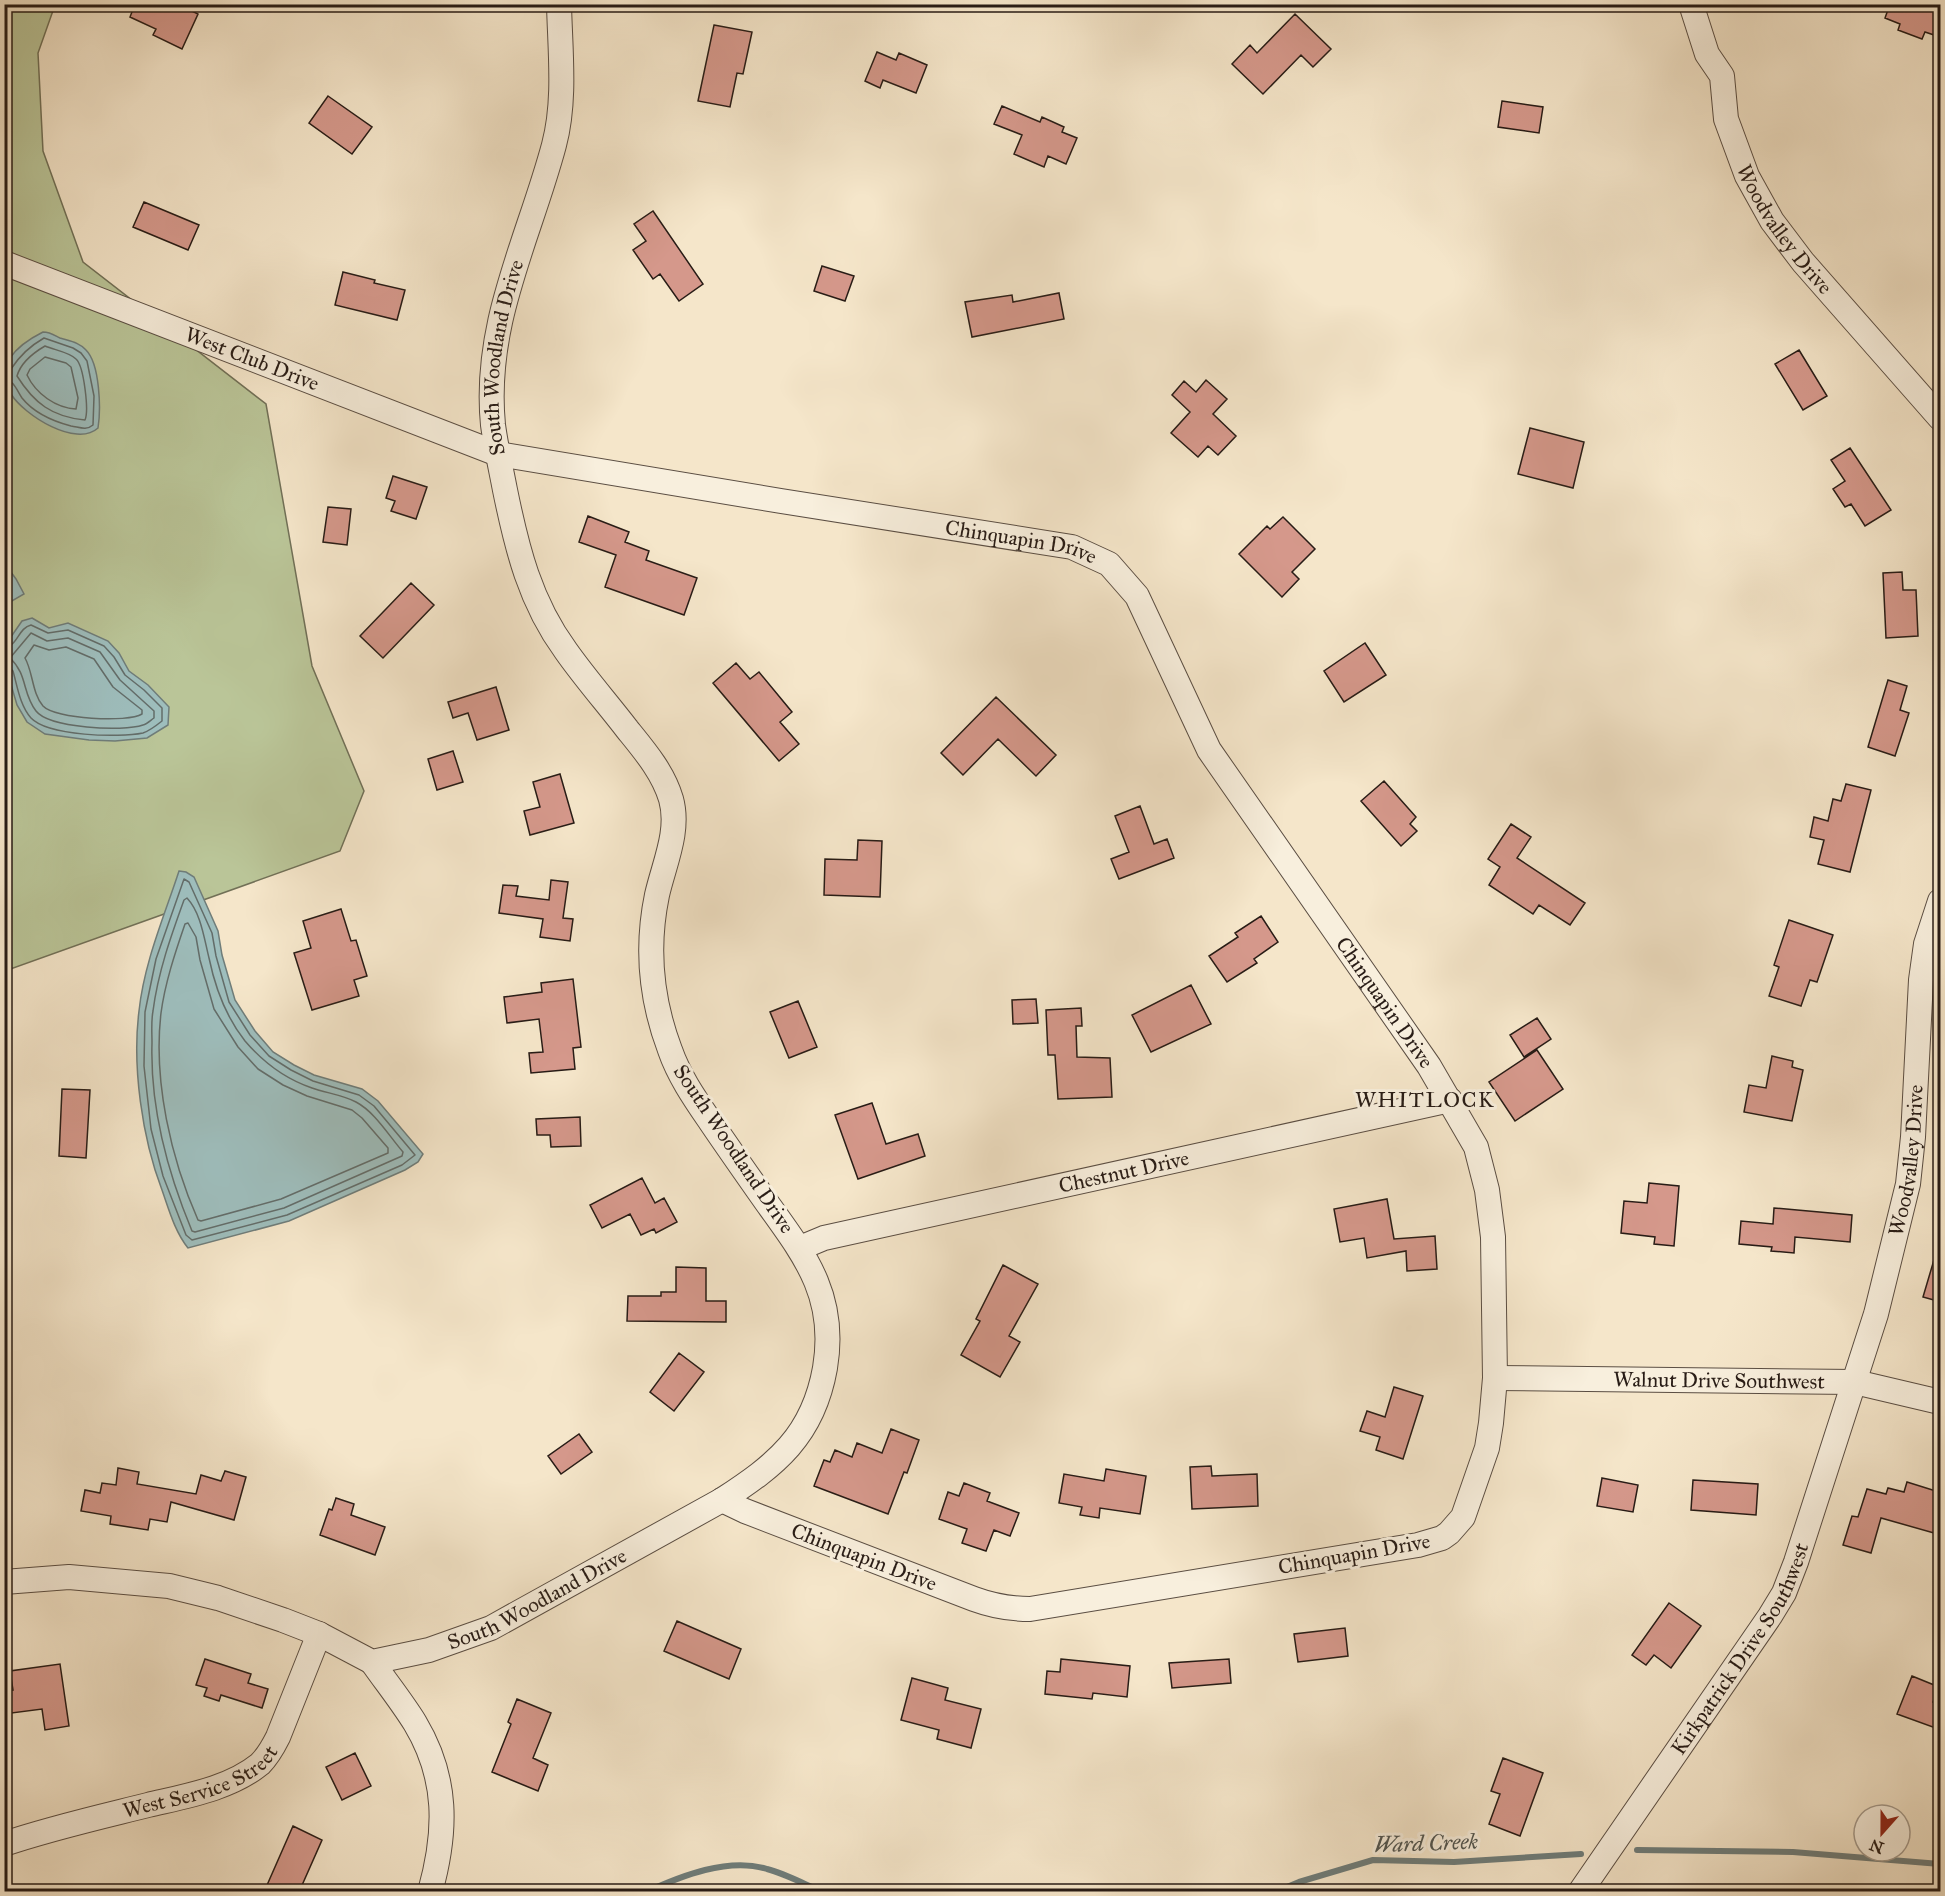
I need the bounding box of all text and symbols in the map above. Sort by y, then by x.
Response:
street label: Woodvalley Drive [1731,161,1838,300]
street label: South Woodland Drive [478,256,530,458]
street label: West Club Drive [181,321,323,397]
street label: Chinquapin Drive [943,514,1101,570]
street label: Chinquapin Drive [1330,932,1440,1073]
street label: South Woodland Drive [668,1060,800,1239]
street label: Woodvalley Drive [1883,1084,1929,1239]
district label: WHITLOCK [1355,1086,1495,1113]
street label: Chestnut Drive [1056,1145,1192,1199]
street label: Walnut Drive Southwest [1613,1366,1825,1395]
street label: Chinquapin Drive [788,1517,941,1597]
street label: Chinquapin Drive [1276,1528,1432,1580]
street label: Kirkpatrick Drive Southwest [1665,1539,1814,1760]
street label: South Woodland Drive [444,1542,631,1655]
street label: West Service Street [120,1740,284,1824]
north arrow [1852,1803,1912,1863]
water label: Ward Creek [1373,1828,1479,1858]
text: N [1867,1835,1887,1858]

